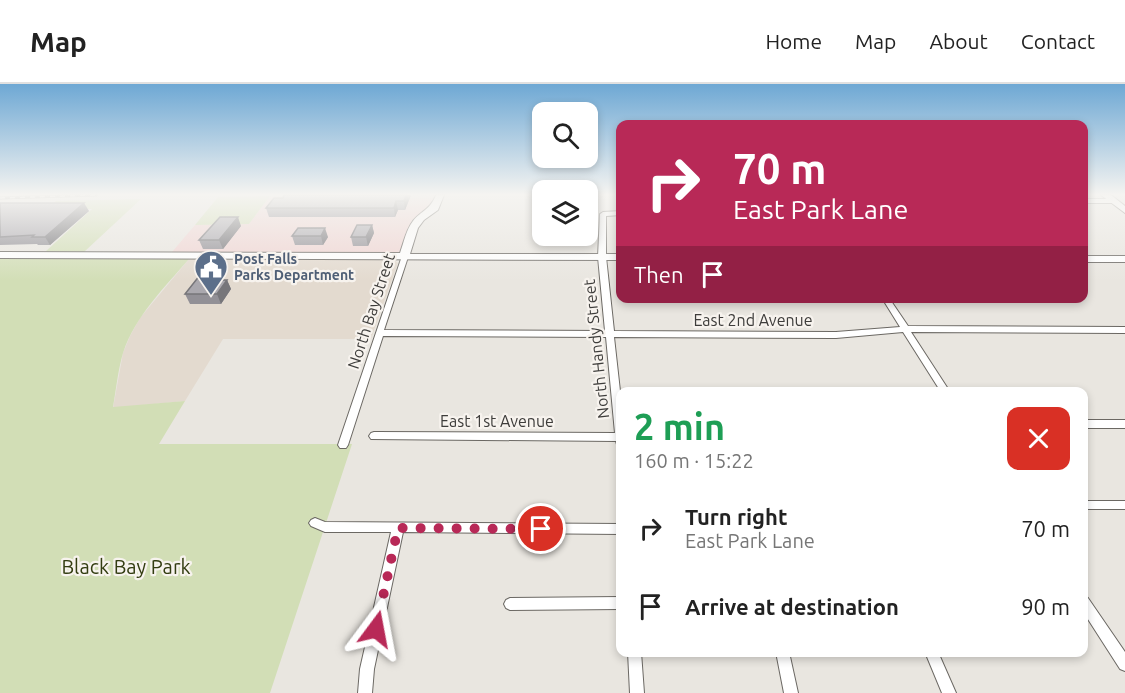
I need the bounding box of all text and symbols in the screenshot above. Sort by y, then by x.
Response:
text: Map [30,26,87,57]
text: Home [765,29,822,53]
text: Map [855,29,896,53]
text: About [929,29,988,53]
text: Contact [1021,29,1095,53]
map controls [532,102,598,246]
button: search [532,102,598,168]
icon: right [634,144,712,222]
text: 70 m [733,145,827,192]
button: layers [532,180,598,246]
text: East Park Lane [733,194,908,224]
public building icon: Post Falls Parks Department [193,249,229,296]
street label: North Bay Street [344,250,398,371]
place label: Post Falls Parks Department [234,251,354,283]
icon: arrive [696,258,729,291]
text: Then [634,262,684,287]
street label: North Handy Street [580,278,612,419]
street label: East 2nd Avenue [693,311,813,329]
text: 2 min [634,406,725,447]
button: close [1007,407,1070,470]
street label: East 1st Avenue [440,412,554,430]
text: 160 m · 15:22 [634,449,754,472]
pin [515,503,566,554]
text: Turn right [685,504,787,529]
icon: arrive [524,512,557,545]
icon: right [634,512,667,545]
text: 70 m [1021,516,1070,541]
text: East Park Lane [685,529,815,552]
park label: Black Bay Park [61,555,191,578]
icon: arrive [634,590,667,623]
text: Arrive at destination [685,594,899,619]
text: 90 m [1021,594,1070,619]
position arrow [344,597,408,661]

